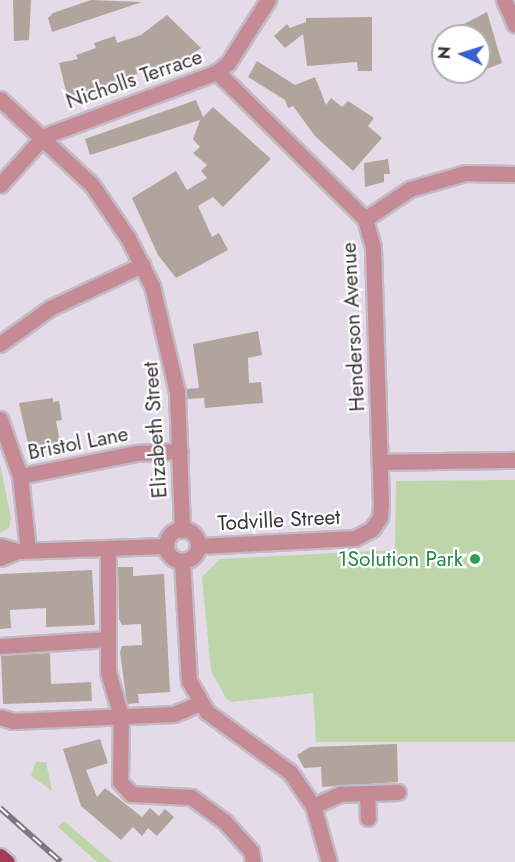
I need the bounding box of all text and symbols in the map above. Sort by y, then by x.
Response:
north arrow [431,24,491,84]
street label: Nicholls Terrace [63,44,205,114]
text: N [433,46,456,60]
street label: Henderson Avenue [336,242,370,412]
street label: Elizabeth Street [138,361,172,499]
street label: Bristol Lane [26,421,130,465]
street label: Todville Street [217,504,341,536]
place label: 1Solution Park [338,546,463,572]
marker: 1Solution Park [468,552,482,566]

